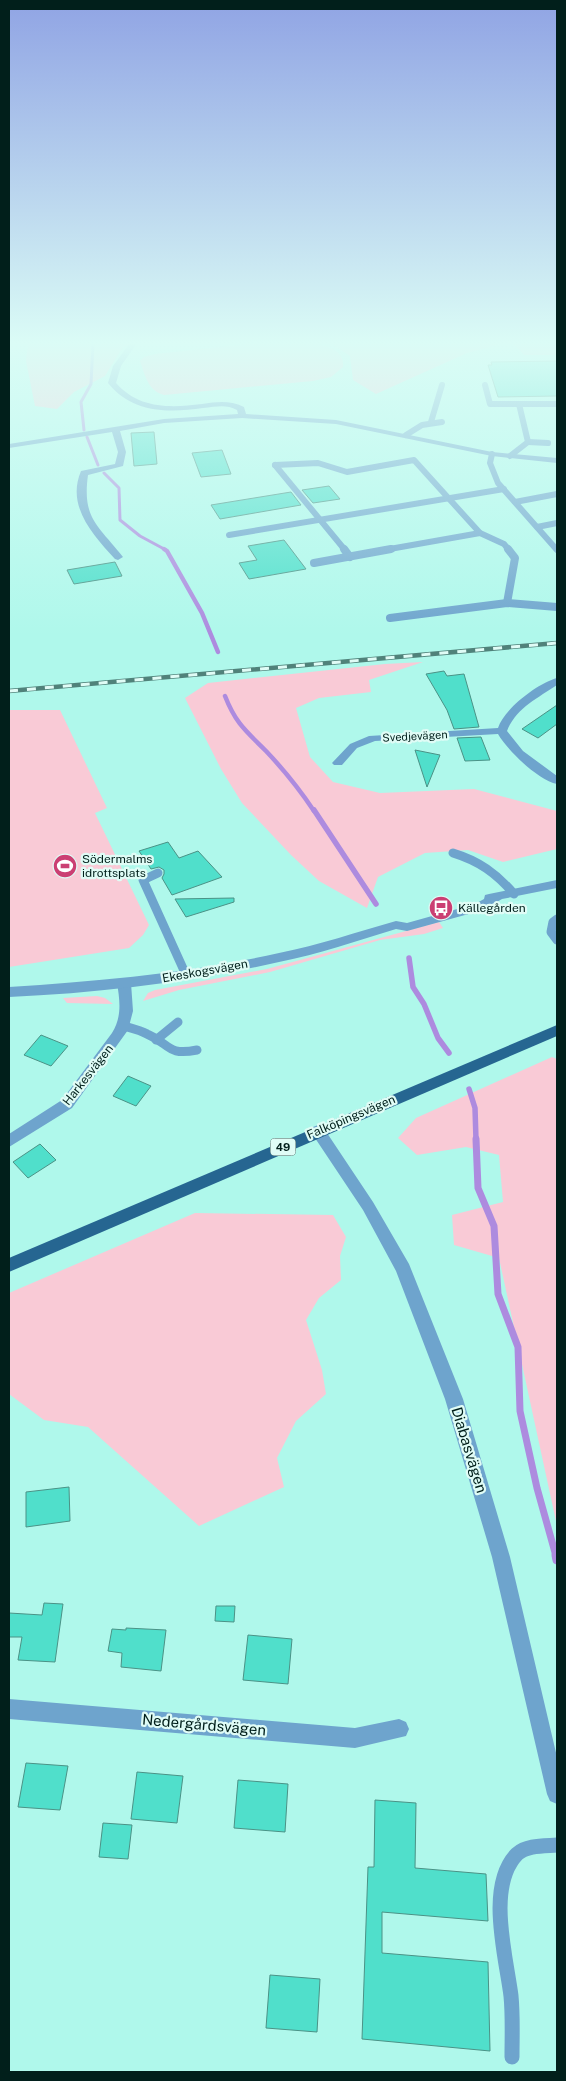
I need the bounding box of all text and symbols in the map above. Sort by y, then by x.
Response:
street label: Svedjevägen [382,728,448,744]
place label: Södermalms idrottsplats [82,852,152,880]
sports icon: Södermalms idrottsplats [52,853,78,879]
bus stop icon: Källegården [428,895,454,921]
place label: Källegården [458,901,526,915]
street label: Ekeskogsvägen [161,957,249,985]
street label: Harkesvägen [60,1042,116,1108]
street label: Falköpingsvägen [305,1092,397,1142]
road number: 49 [270,1138,296,1156]
street label: Diabasvägen [448,1405,491,1495]
street label: Nedergårdsvägen [141,1711,267,1738]

